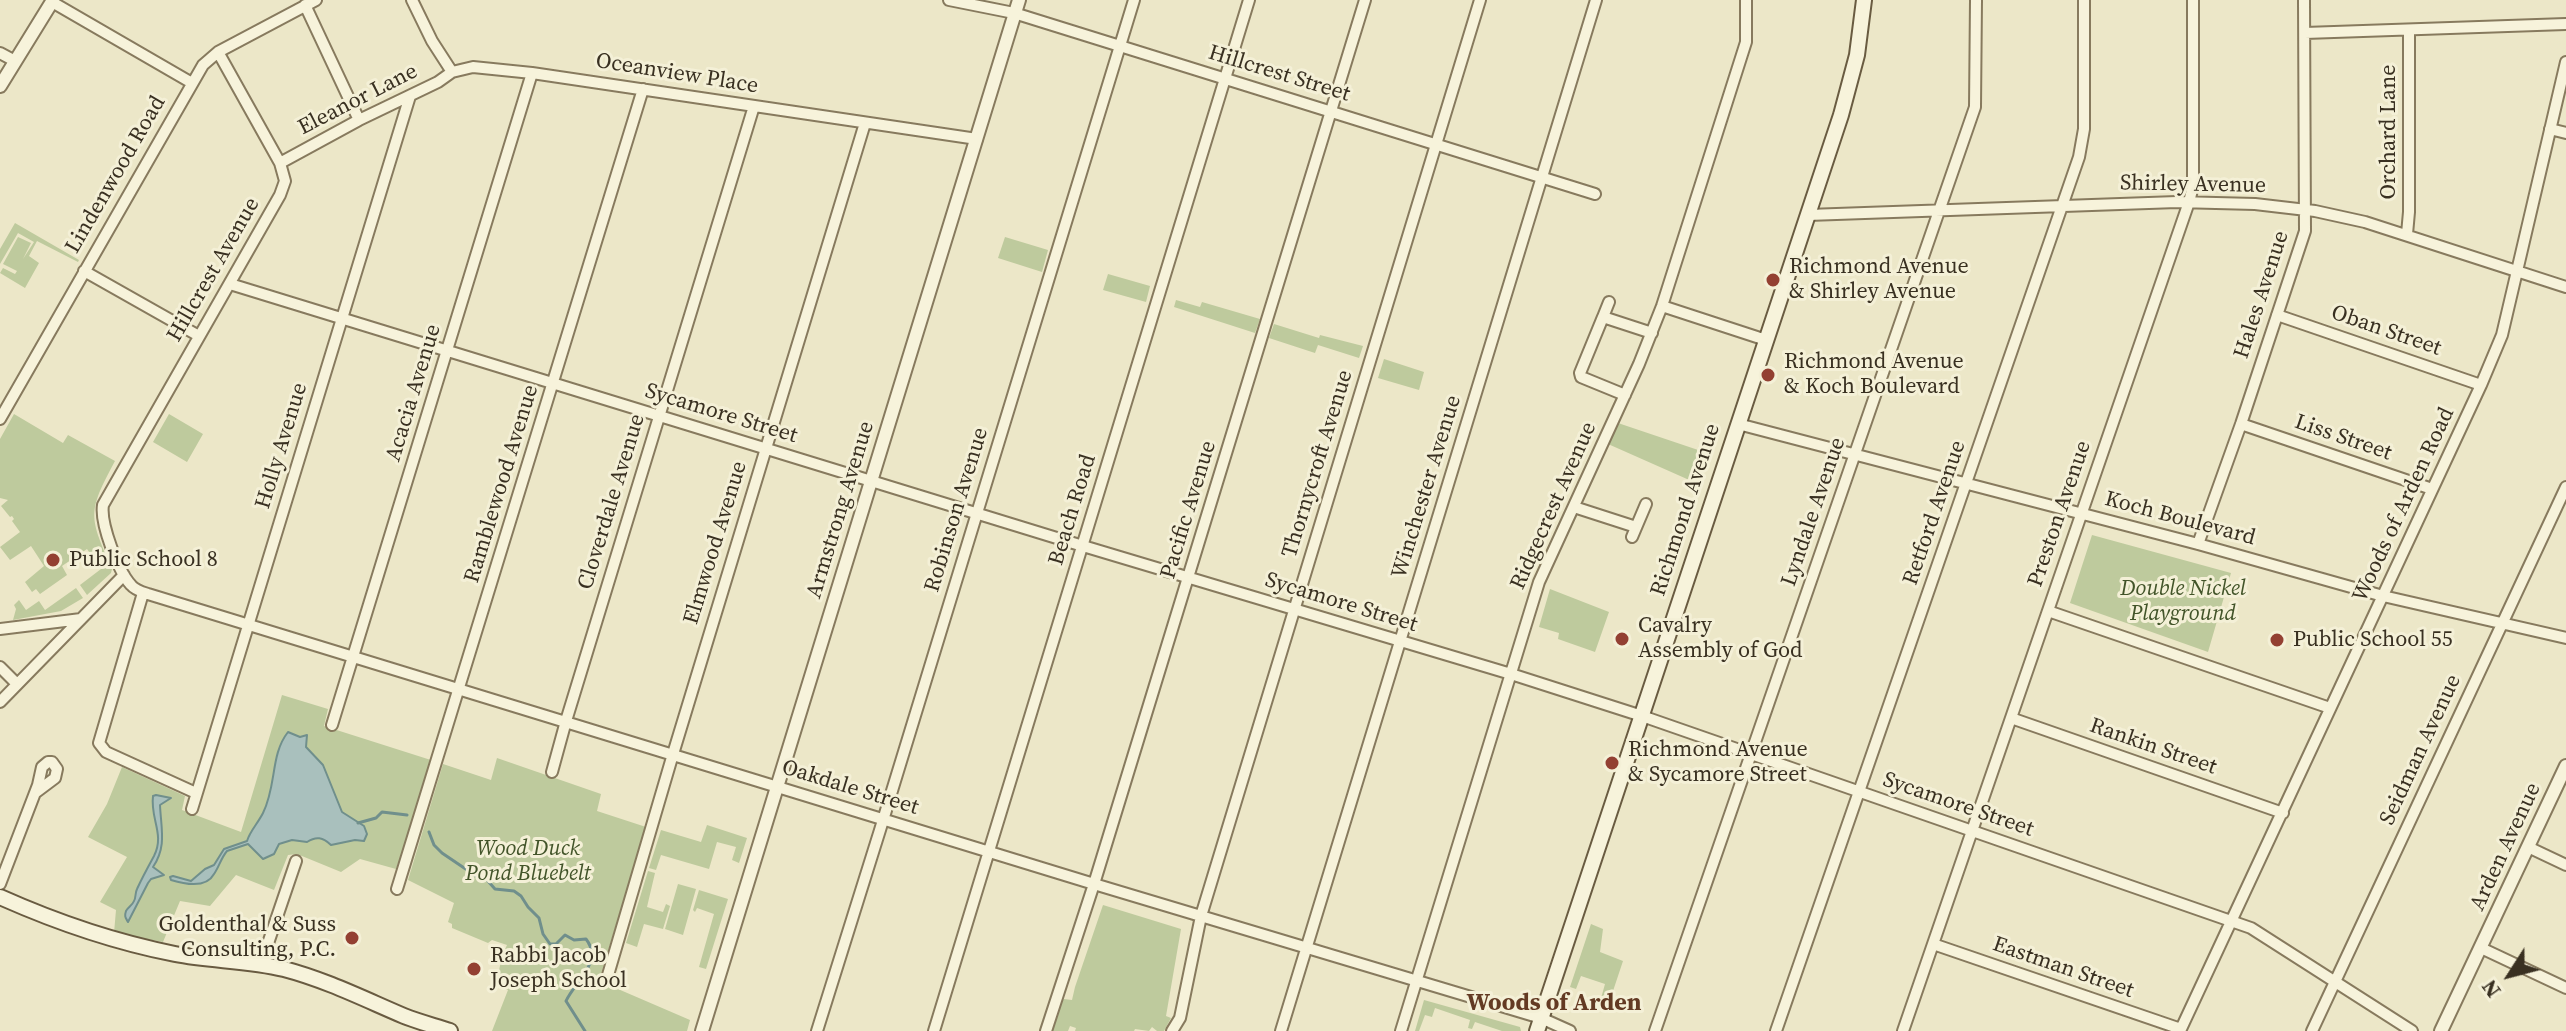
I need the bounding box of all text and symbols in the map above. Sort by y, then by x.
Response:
street label: Hillcrest Street [1205,40,1353,108]
street label: Oceanview Place [594,48,760,100]
street label: Eleanor Lane [294,59,422,141]
street label: Orchard Lane [2376,65,2402,199]
street label: Lindenwood Road [60,92,172,258]
street label: Shirley Avenue [2120,171,2266,199]
street label: Hillcrest Avenue [162,193,266,347]
street label: Hales Avenue [2229,228,2295,362]
place label: Richmond Avenue & Shirley Avenue [1789,254,1969,306]
marker: Richmond Avenue & Shirley Avenue [1764,271,1782,289]
street label: Oban Street [2327,300,2445,362]
street label: Acacia Avenue [381,321,447,465]
place label: Richmond Avenue & Koch Boulevard [1784,349,1964,400]
marker: Richmond Avenue & Koch Boulevard [1759,366,1777,384]
street label: Thornycroft Avenue [1277,367,1359,561]
street label: Sycamore Street [642,378,800,450]
street label: Holly Avenue [250,380,314,512]
street label: Ramblewood Avenue [459,382,545,586]
street label: Winchester Avenue [1387,392,1467,582]
street label: Woods of Arden Road [2347,404,2461,606]
street label: Liss Street [2291,409,2395,467]
street label: Cloverdale Avenue [573,411,651,593]
street label: Armstrong Avenue [802,418,880,602]
street label: Ridgecrest Avenue [1505,418,1603,594]
street label: Richmond Avenue [1646,420,1726,600]
street label: Robinson Avenue [919,424,995,596]
street label: Lyndale Avenue [1776,434,1852,590]
street label: Retford Avenue [1898,437,1972,589]
street label: Pacific Avenue [1155,438,1223,582]
street label: Preston Avenue [2023,438,2097,590]
street label: Beach Road [1044,451,1102,569]
street label: Elmwood Avenue [679,458,753,628]
street label: Koch Boulevard [2102,486,2258,552]
place label: Public School 8 [69,547,218,573]
marker: Public School 8 [44,551,62,569]
street label: Sycamore Street [1262,567,1420,639]
park label: Double Nickel Playground [2120,576,2246,628]
place label: Cavalry Assembly of God [1638,613,1802,664]
place label: Public School 55 [2293,627,2453,653]
marker: Cavalry Assembly of God [1613,630,1631,648]
marker: Public School 55 [2268,631,2286,649]
street label: Seidman Avenue [2375,671,2467,829]
street label: Rankin Street [2086,713,2220,781]
place label: Richmond Avenue & Sycamore Street [1628,737,1808,788]
marker: Richmond Avenue & Sycamore Street [1603,754,1621,772]
street label: Oakdale Street [778,755,922,821]
street label: Sycamore Street [1879,767,2037,843]
street label: Arden Avenue [2465,779,2547,915]
park label: Wood Duck Pond Bluebelt [465,836,591,888]
place label: Goldenthal & Suss Consulting, P.C. [158,912,336,964]
marker: Goldenthal & Suss Consulting, P.C. [343,929,361,947]
street label: Eastman Street [1989,932,2137,1004]
north arrow [2470,935,2550,1015]
place label: Rabbi Jacob Joseph School [490,943,627,994]
marker: Rabbi Jacob Joseph School [465,960,483,978]
text: N [2474,974,2507,1004]
district label: Woods of Arden [1466,990,1642,1018]

